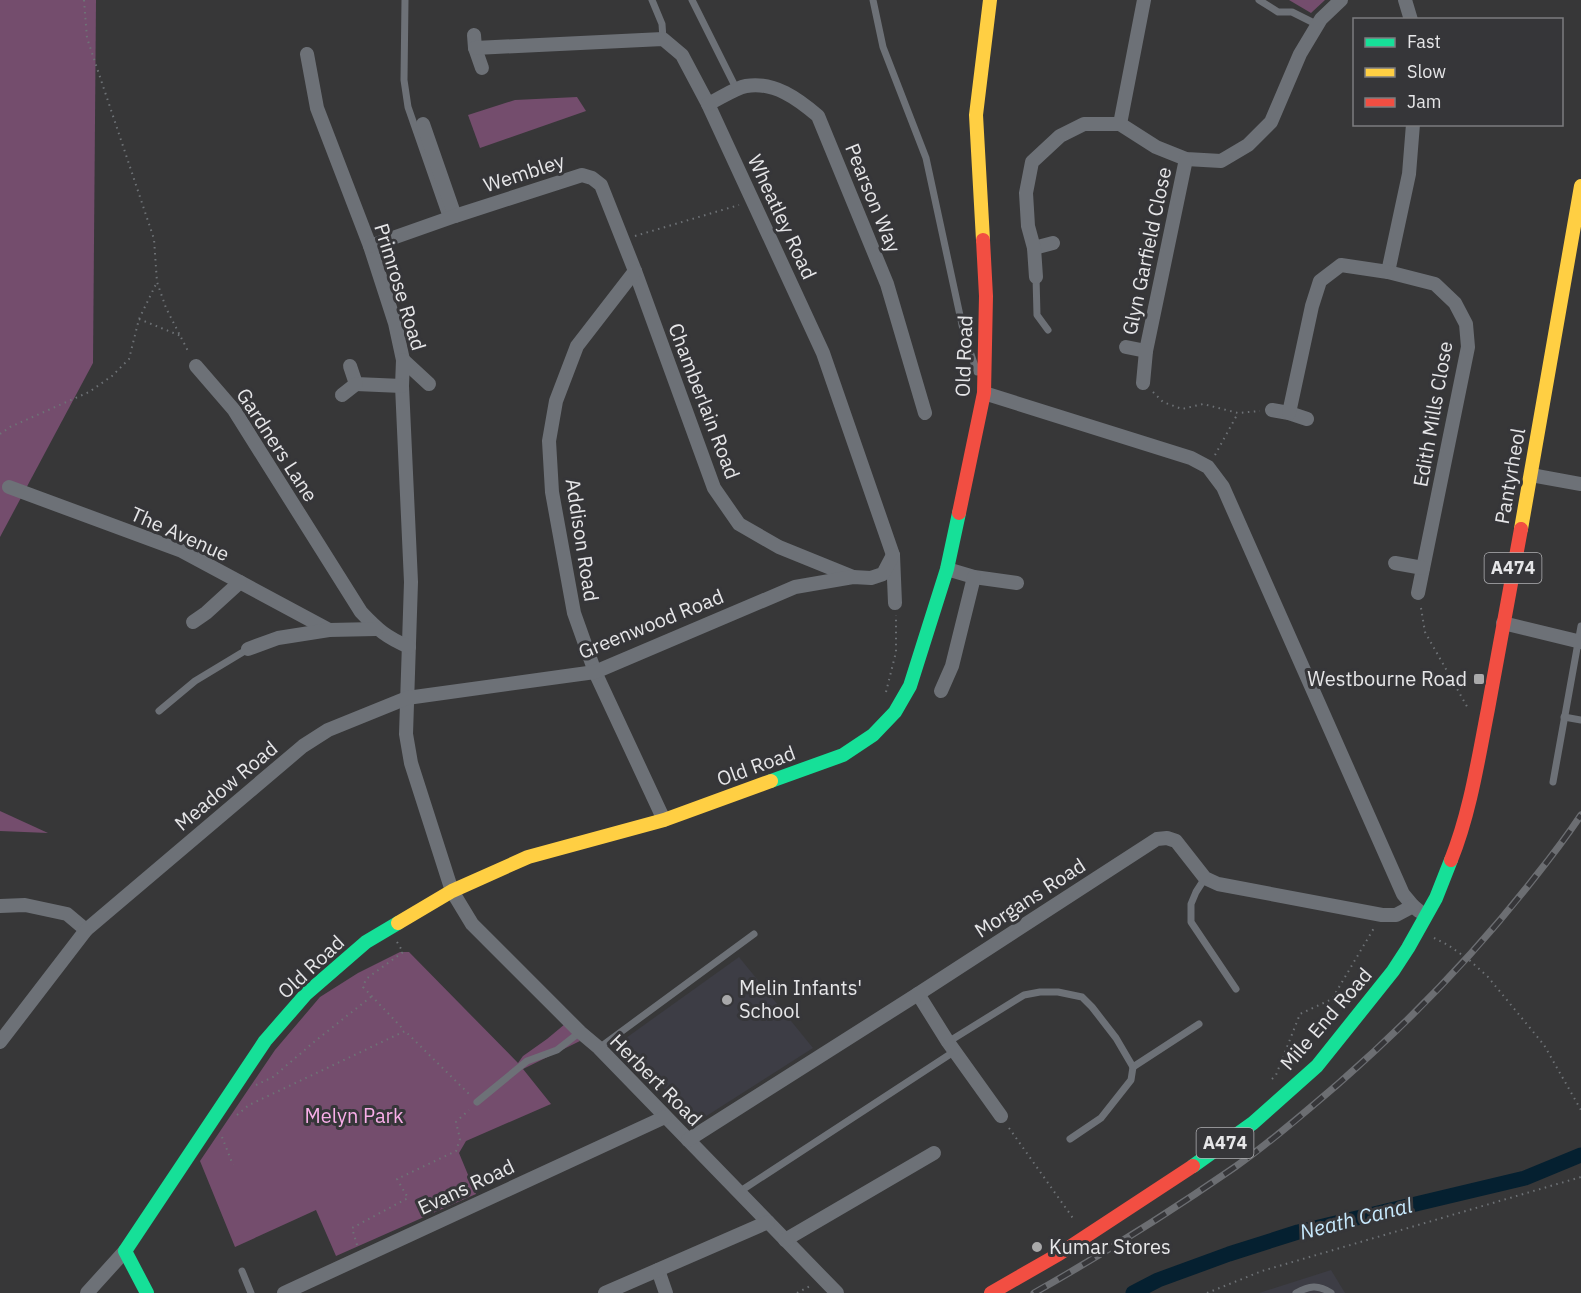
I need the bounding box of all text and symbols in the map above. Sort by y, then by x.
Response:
legend [1353,18,1563,126]
text: Fast [1407,30,1441,53]
text: Slow [1407,60,1446,83]
text: Jam [1407,90,1442,113]
street label: Pearson Way [839,139,908,257]
street label: Wembley [480,147,568,198]
street label: Wheatley Road [742,150,823,284]
street label: Glyn Garfield Close [1116,164,1178,337]
street label: Primrose Road [368,220,433,354]
street label: Old Road [949,315,978,397]
street label: Chamberlain Road [662,319,747,483]
street label: Edith Mills Close [1406,339,1459,489]
street label: Gardners Lane [231,383,324,507]
street label: Pantyrheol [1488,426,1531,526]
street label: Addison Road [559,477,606,603]
street label: The Avenue [127,500,234,567]
road number: A474 [1484,553,1541,583]
street label: Greenwood Road [574,582,727,665]
place label: Westbourne Road [1307,665,1467,692]
marker: Westbourne Road [1472,672,1486,686]
street label: Meadow Road [168,735,283,837]
street label: Old Road [713,739,799,792]
street label: Morgans Road [969,852,1090,944]
street label: Old Road [272,929,350,1004]
street label: Mile End Road [1274,962,1378,1076]
place label: Melin Infants' School [739,974,862,1024]
marker: Melin Infants' School [720,993,734,1007]
street label: Herbert Road [604,1028,708,1132]
park label: Melyn Park [305,1102,404,1129]
road number: A474 [1196,1128,1254,1158]
street label: Evans Road [413,1152,519,1221]
water label: Neath Canal [1296,1190,1415,1246]
place label: Kumar Stores [1049,1233,1171,1260]
marker: Kumar Stores [1030,1240,1044,1254]

